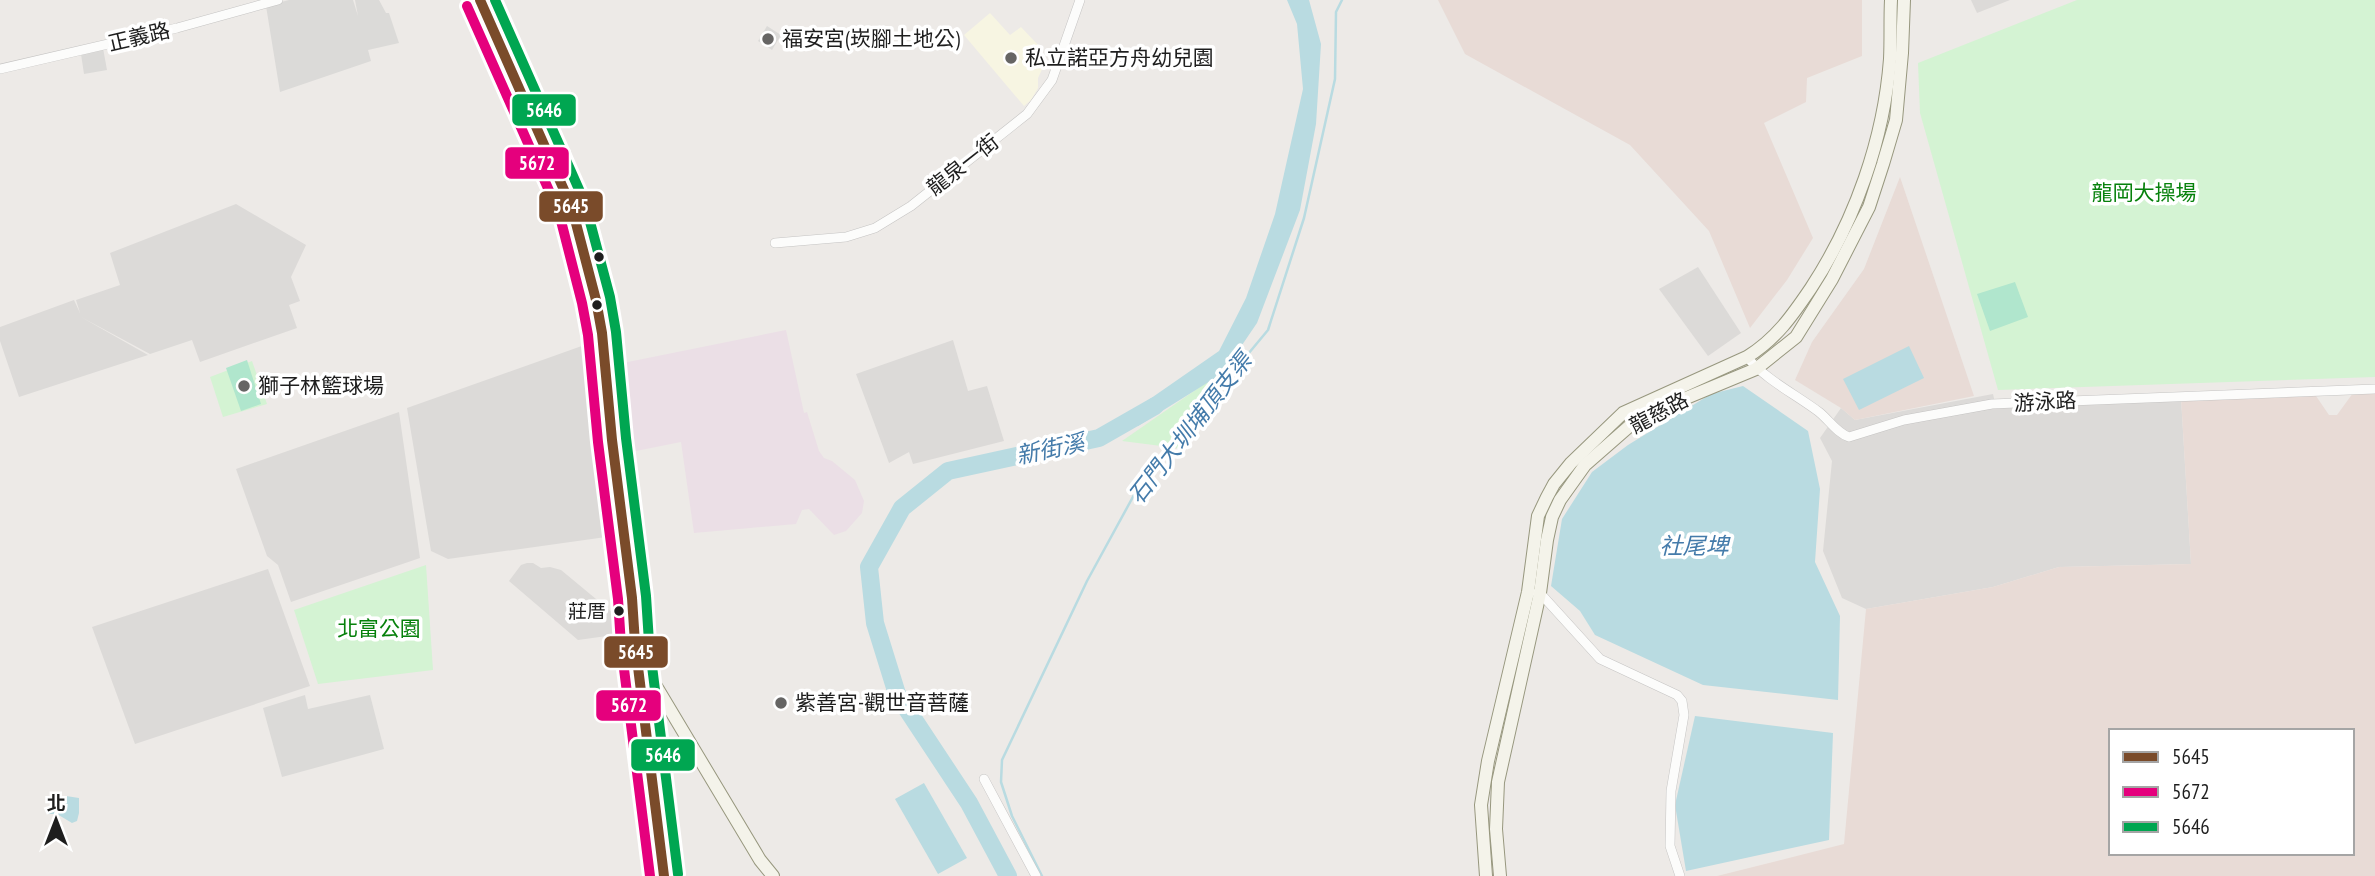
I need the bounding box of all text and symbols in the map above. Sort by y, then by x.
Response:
street label: 正義路 [105,16,173,57]
place label: 福安宮(崁腳土地公) [782,25,960,52]
marker: 福安宮(崁腳土地公) [760,31,776,47]
place label: 私立諾亞方舟幼兒園 [1025,44,1214,71]
marker: 私立諾亞方舟幼兒園 [1003,50,1019,66]
line badge: 5646 [511,93,577,127]
text: 5646 [526,98,562,122]
street label: 龍泉一街 [921,128,1004,201]
line badge: 5672 [504,146,570,180]
text: 5672 [519,151,555,175]
park label: 龍岡大操場 [2092,179,2197,206]
line badge: 5645 [538,190,604,223]
text: 5645 [553,194,589,218]
unlabelled marker [592,250,606,264]
unlabelled marker [590,298,604,312]
water label: 石門大圳埔頂支渠 [1122,344,1260,509]
place label: 獅子林籃球場 [258,372,384,399]
marker: 獅子林籃球場 [236,378,252,394]
street label: 龍慈路 [1625,386,1693,439]
street label: 游泳路 [2013,386,2077,417]
water label: 新街溪 [1013,427,1090,470]
water label: 社尾埤 [1660,531,1732,560]
place label: 莊厝 [568,599,606,623]
marker: 莊厝 [612,604,626,618]
park label: 北富公園 [337,615,421,642]
line badge: 5645 [603,635,669,669]
text: 5645 [618,640,654,664]
line badge: 5672 [595,689,662,722]
place label: 紫善宮-觀世音菩薩 [795,689,969,716]
text: 5672 [611,693,647,717]
marker: 紫善宮-觀世音菩薩 [773,695,789,711]
legend [2109,729,2354,855]
line badge: 5646 [630,738,696,772]
text: 5646 [645,743,681,767]
text: 5645 [2172,743,2210,770]
text: 5672 [2172,778,2210,805]
north arrow [21,785,91,855]
text: 北 [46,791,66,815]
text: 5646 [2172,813,2210,840]

